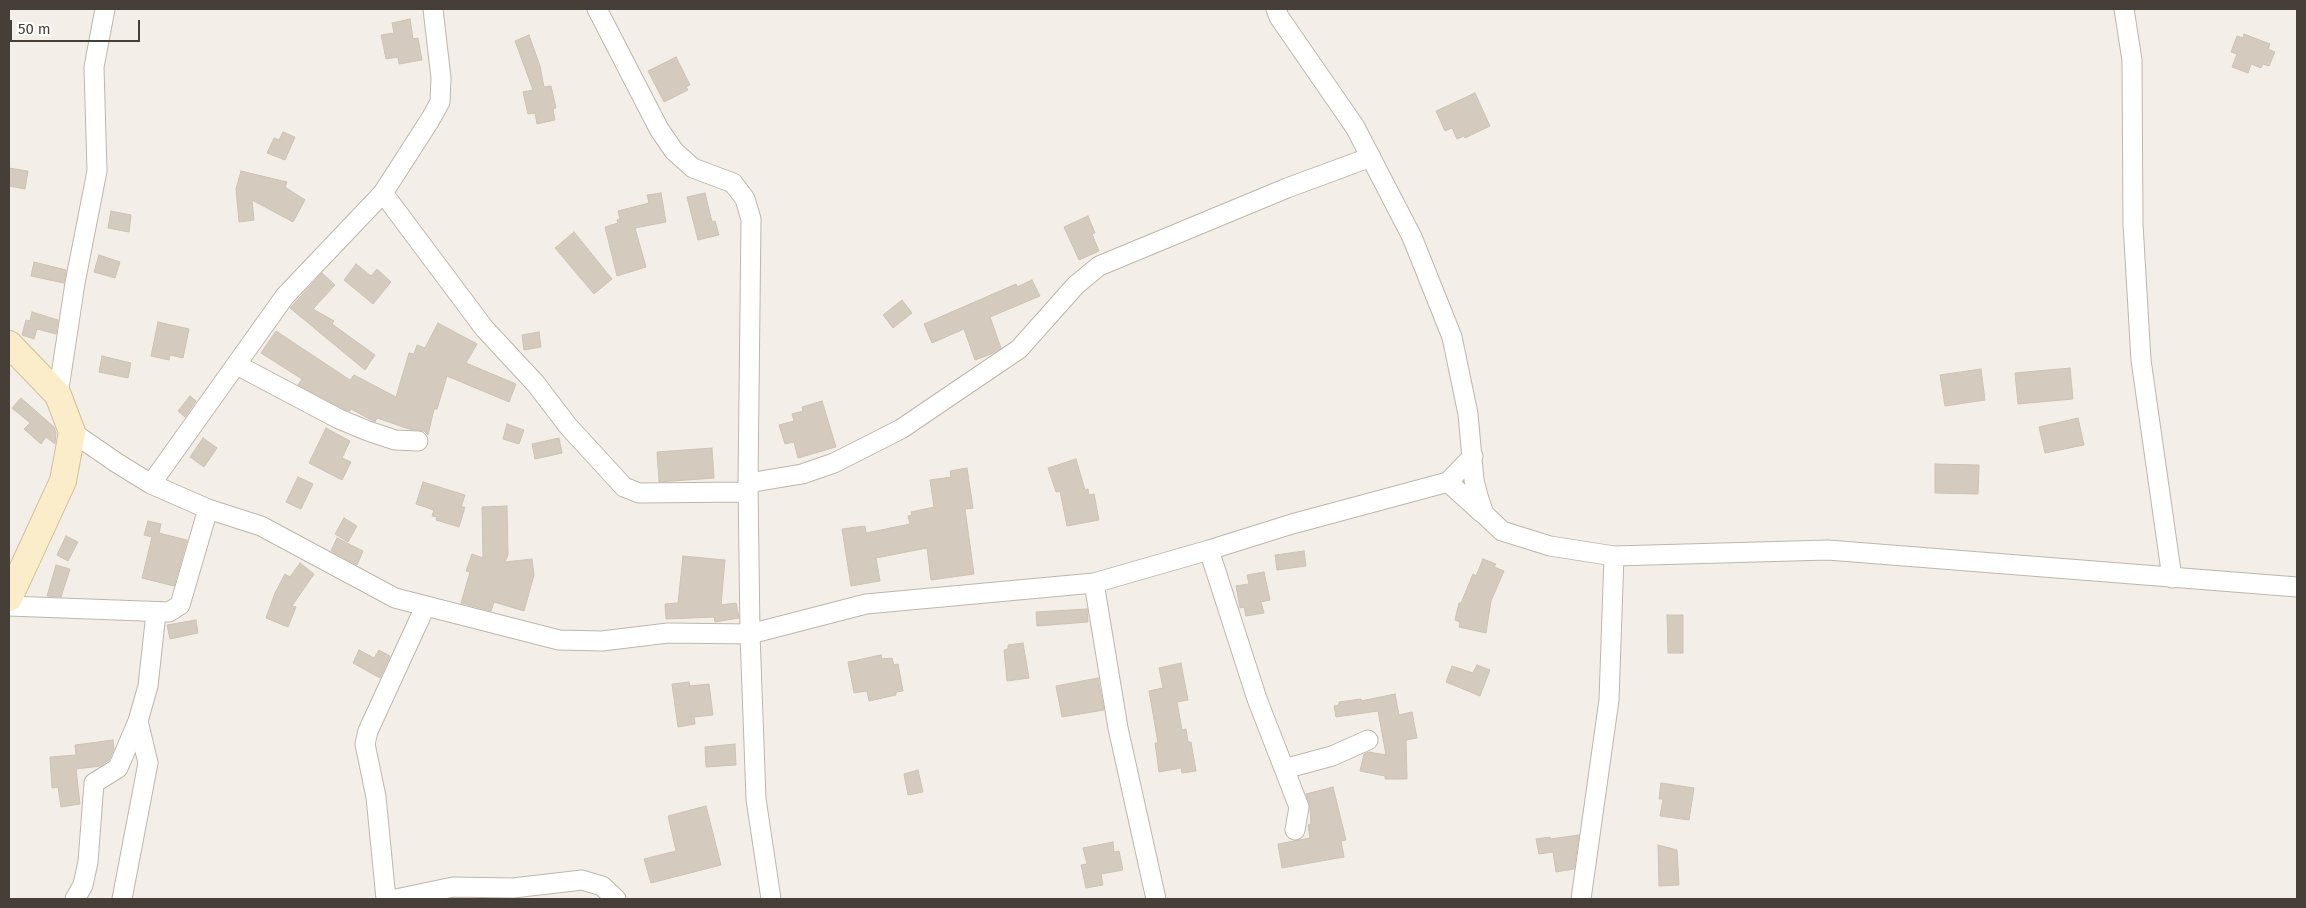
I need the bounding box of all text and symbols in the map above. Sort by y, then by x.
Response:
scale bar [12,10,142,42]
text: 50 m [18,20,51,38]

